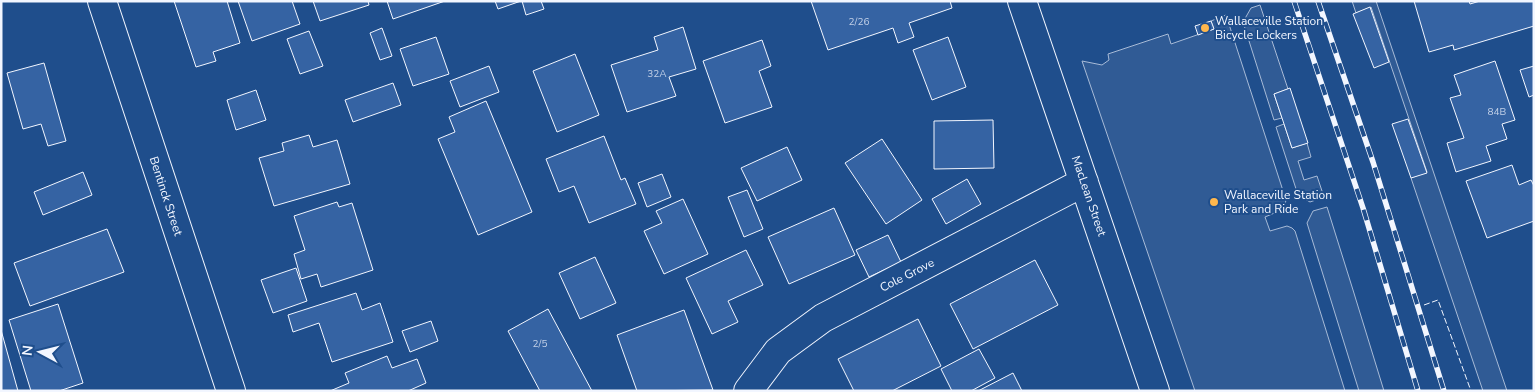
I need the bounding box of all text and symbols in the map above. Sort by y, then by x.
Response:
place label: Wallaceville Station Bicycle Lockers [1215,13,1323,43]
house number: 2/26 [849,15,869,29]
marker: Wallaceville Station Bicycle Lockers [1199,22,1211,34]
house number: 32A [647,67,667,81]
house number: 84B [1488,105,1507,119]
street label: Bentinck Street [146,154,187,238]
street label: MacLean Street [1068,154,1110,239]
place label: Wallaceville Station Park and Ride [1224,187,1332,217]
marker: Wallaceville Station Park and Ride [1208,196,1220,208]
street label: Cole Grove [877,254,937,296]
north arrow [15,327,65,377]
house number: 2/5 [533,337,547,351]
text: N [18,344,38,357]

